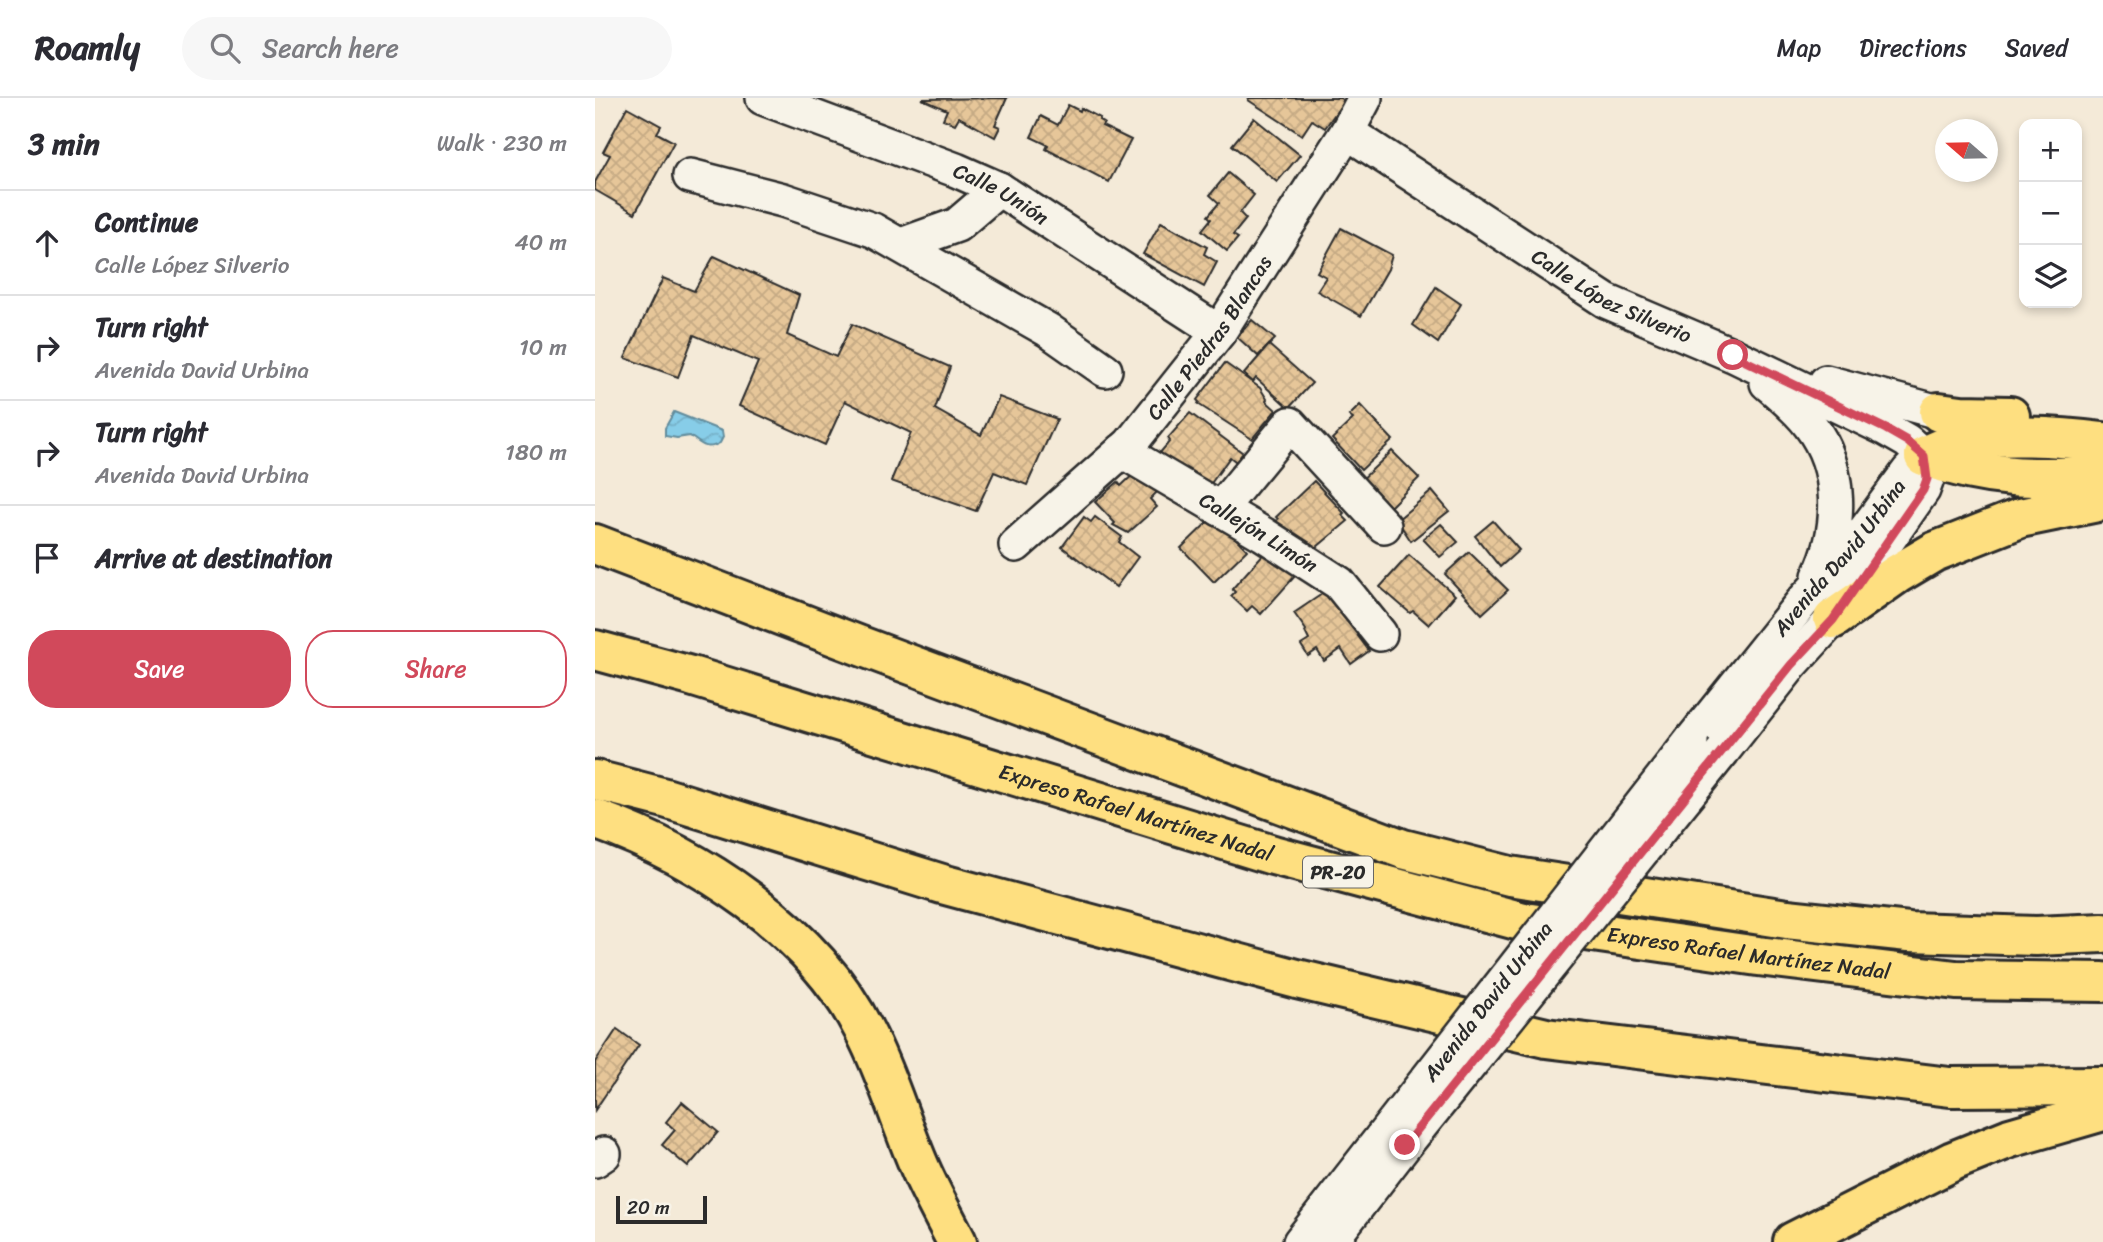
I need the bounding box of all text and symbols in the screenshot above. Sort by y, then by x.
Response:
search box [182,17,672,80]
text: Roamly [35,19,140,77]
text: Search here [262,25,399,71]
text: Map [1777,27,1821,69]
text: Directions [1859,27,1967,69]
text: Saved [2005,27,2068,69]
icon: search [206,29,244,67]
text: 3 min [28,117,100,171]
north arrow [1935,119,1998,182]
map controls [2019,119,2082,308]
button: + [2019,119,2082,182]
text: Walk · 230 m [437,123,567,164]
street label: Calle Unión [947,152,1057,236]
button: − [2019,182,2082,245]
text: Continue [95,199,198,245]
text: 40 m [514,222,567,263]
icon: ahead [28,224,66,262]
street label: Calle López Silverio [1524,238,1698,354]
text: Calle López Silverio [95,245,289,286]
button: layers [2019,245,2082,308]
street label: Calle Piedras Blancas [1136,247,1283,429]
text: Turn right [95,304,208,350]
text: 10 m [519,327,567,368]
icon: right [28,329,66,367]
route start [1717,339,1748,370]
text: Avenida David Urbina [95,350,309,391]
text: Turn right [95,409,208,455]
text: 180 m [505,432,567,473]
icon: right [28,434,66,472]
text: Avenida David Urbina [95,455,309,496]
street label: Avenida David Urbina [1762,470,1916,646]
street label: Callejón Limón [1192,481,1326,584]
text: Arrive at destination [95,535,332,581]
icon: arrive [28,539,66,577]
button: Save [28,630,291,708]
button: Share [305,630,567,708]
street label: Expreso Rafael Martínez Nadal [994,753,1279,873]
road number: PR-20 [1303,856,1373,888]
street label: Avenida David Urbina [1412,912,1563,1091]
street label: Expreso Rafael Martínez Nadal [1604,915,1894,991]
route end [1389,1129,1420,1160]
text: 20 m [627,1191,670,1224]
scale bar [616,1193,707,1225]

